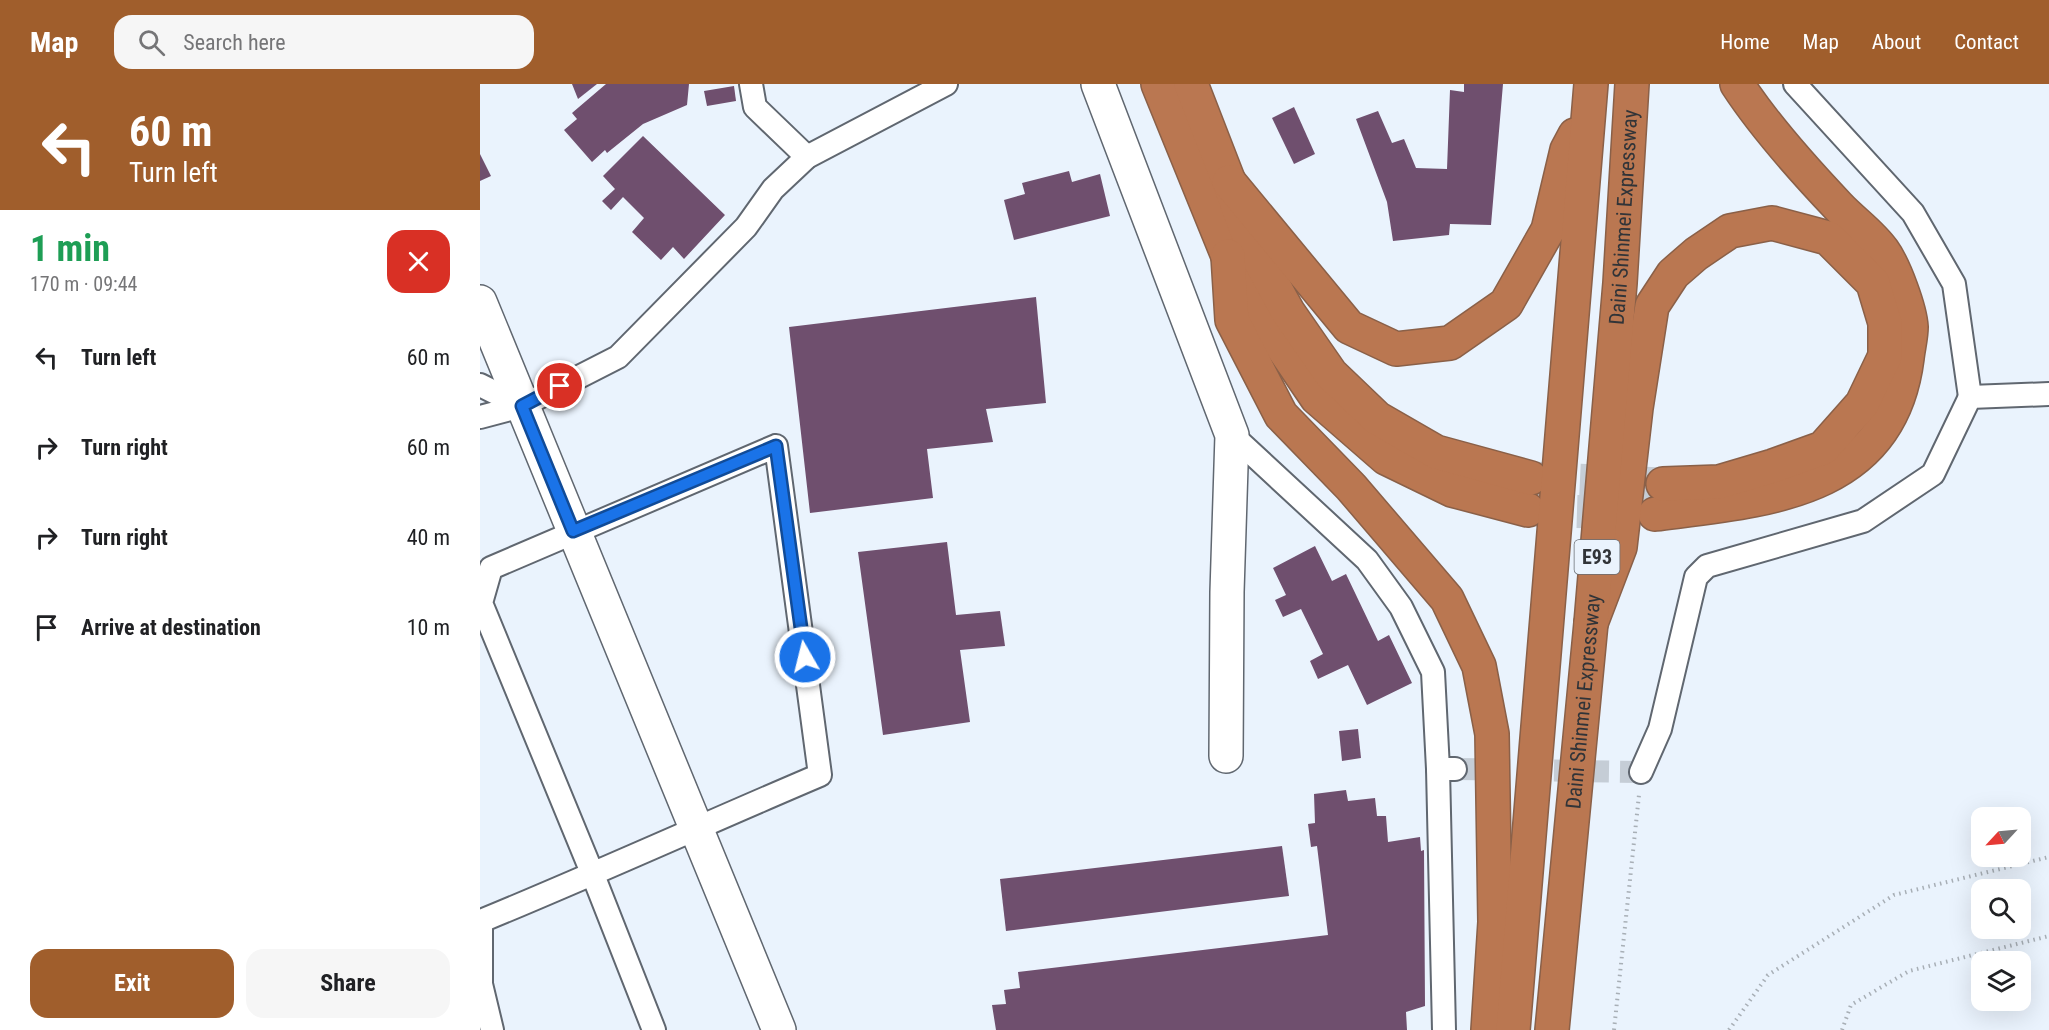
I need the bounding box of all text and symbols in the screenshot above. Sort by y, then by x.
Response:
search box [114,15,534,69]
text: Map [30,26,78,59]
icon: search [135,26,168,59]
text: Search here [183,30,286,55]
text: Home [1720,30,1770,54]
text: Map [1803,30,1839,54]
text: About [1872,30,1921,54]
text: Contact [1954,30,2019,54]
text: 60 m [129,107,212,156]
icon: left [30,108,108,186]
street label: Daini Shinmei Expressway [1604,109,1642,326]
text: Turn left [129,157,218,189]
text: 1 min [30,228,110,270]
button: close [387,230,450,293]
text: 170 m · 09:44 [30,272,137,296]
icon: left [30,341,63,374]
text: Turn left [81,345,156,370]
text: 60 m [407,345,450,370]
pin [534,360,585,411]
icon: arrive [543,369,576,402]
icon: right [30,431,63,464]
text: Turn right [81,435,168,460]
text: 60 m [407,435,450,460]
icon: right [30,521,63,554]
text: Turn right [81,525,168,550]
text: 40 m [407,525,450,550]
road number: E93 [1574,540,1620,574]
street label: Daini Shinmei Expressway [1561,593,1605,810]
icon: arrive [30,611,63,644]
text: Arrive at destination [81,615,261,640]
text: 10 m [407,615,450,640]
position arrow [773,625,837,689]
north arrow [1971,807,2031,867]
map controls [1971,807,2031,1011]
button: search [1971,879,2031,939]
button: Exit [30,949,234,1018]
button: Share [246,949,450,1018]
button: layers [1971,951,2031,1011]

